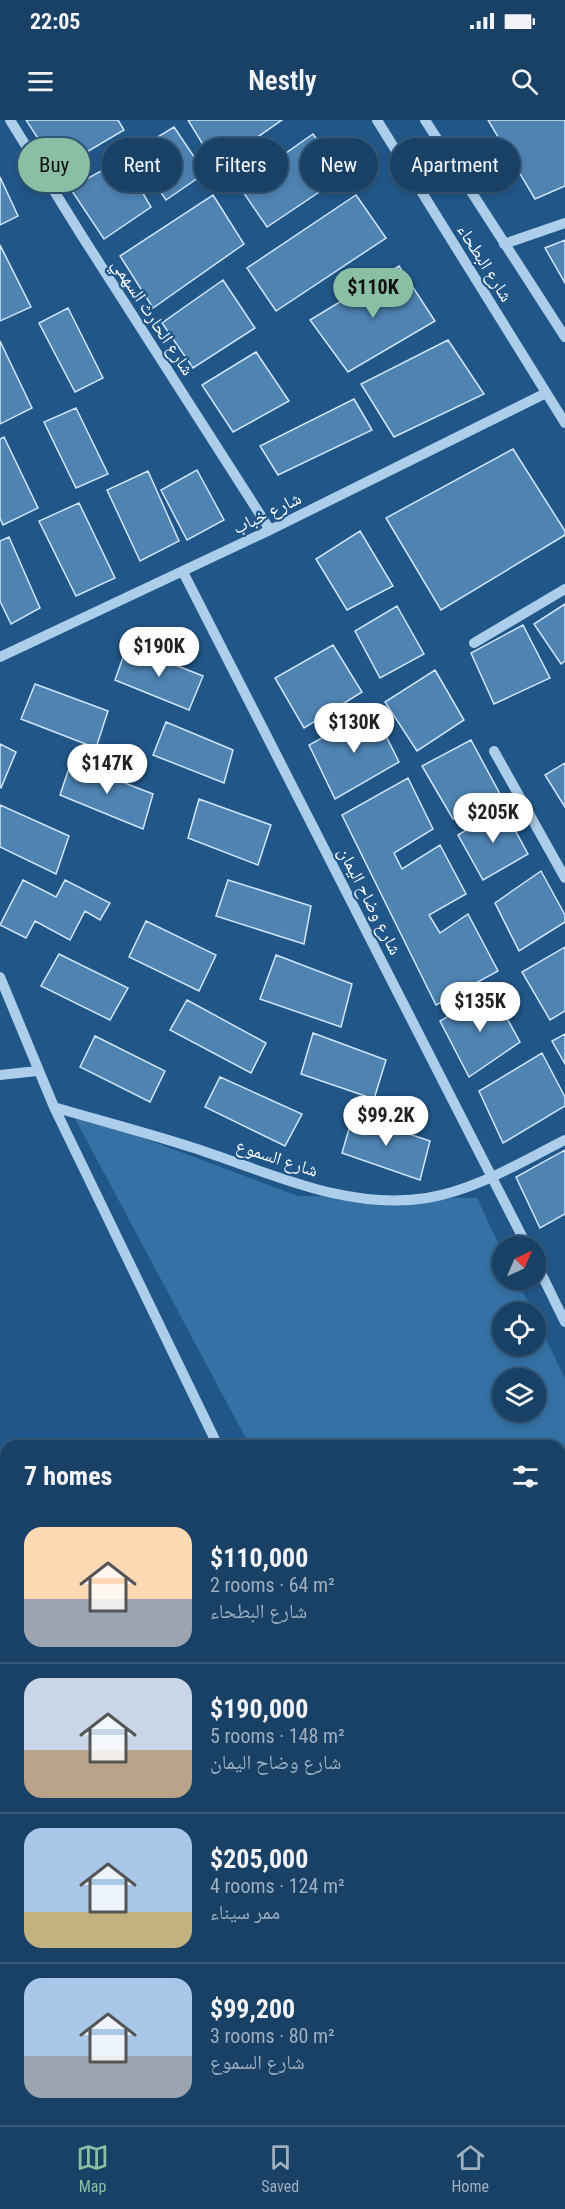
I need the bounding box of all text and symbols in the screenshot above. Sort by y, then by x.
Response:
text: 22:05 [30,9,81,34]
icon: menu [24,65,57,98]
text: Nestly [248,65,317,97]
icon: search [508,65,541,98]
chip: Buy [18,138,90,192]
chip: Rent [102,138,182,192]
chip: Filters [194,138,288,192]
chip: New [300,138,378,192]
chip: Apartment [390,138,520,192]
street label: شارع البطحاء [453,220,517,306]
street label: شارع الحارث السهمي [104,255,199,381]
pin: $110K [331,268,415,319]
text: $110K [347,275,399,299]
street label: شارع خباب [229,487,305,539]
pin: $190K [117,627,201,678]
text: $190K [133,634,185,658]
pin: $130K [312,703,396,754]
text: $130K [328,710,380,734]
pin: $147K [65,744,149,795]
text: $147K [81,751,133,775]
pin: $205K [451,793,535,844]
text: $205K [467,800,519,824]
street label: شارع وضاح اليمان [332,843,407,959]
pin: $135K [438,982,522,1033]
text: $135K [454,989,506,1013]
pin: $99.2K [337,1096,435,1147]
text: $99.2K [357,1103,415,1127]
street label: شارع السموع [233,1134,321,1182]
north arrow [492,1236,546,1290]
map controls [492,1236,546,1422]
button: locate [492,1302,546,1356]
button: layers [492,1368,546,1422]
icon: filters [509,1460,542,1493]
text: 7 homes [24,1461,112,1491]
text: $110,000 [210,1543,308,1573]
icon: home [72,1551,144,1623]
text: 2 rooms · 64 m² [210,1573,335,1597]
text: شارع البطحاء [210,1599,307,1623]
text: $190,000 [210,1694,308,1724]
icon: home [72,1702,144,1774]
text: 5 rooms · 148 m² [210,1724,345,1748]
text: شارع وضاح اليمان [210,1750,341,1774]
text: $205,000 [210,1844,308,1874]
icon: home [72,1852,144,1924]
text: 4 rooms · 124 m² [210,1874,345,1898]
text: ممر سيناء [210,1900,280,1924]
text: $99,200 [210,1994,295,2024]
icon: home [72,2002,144,2074]
text: 3 rooms · 80 m² [210,2024,335,2048]
text: شارع السموع [210,2050,305,2074]
tab: Map [76,2141,109,2196]
tab: Saved [261,2141,299,2196]
tab: Home [451,2141,489,2196]

